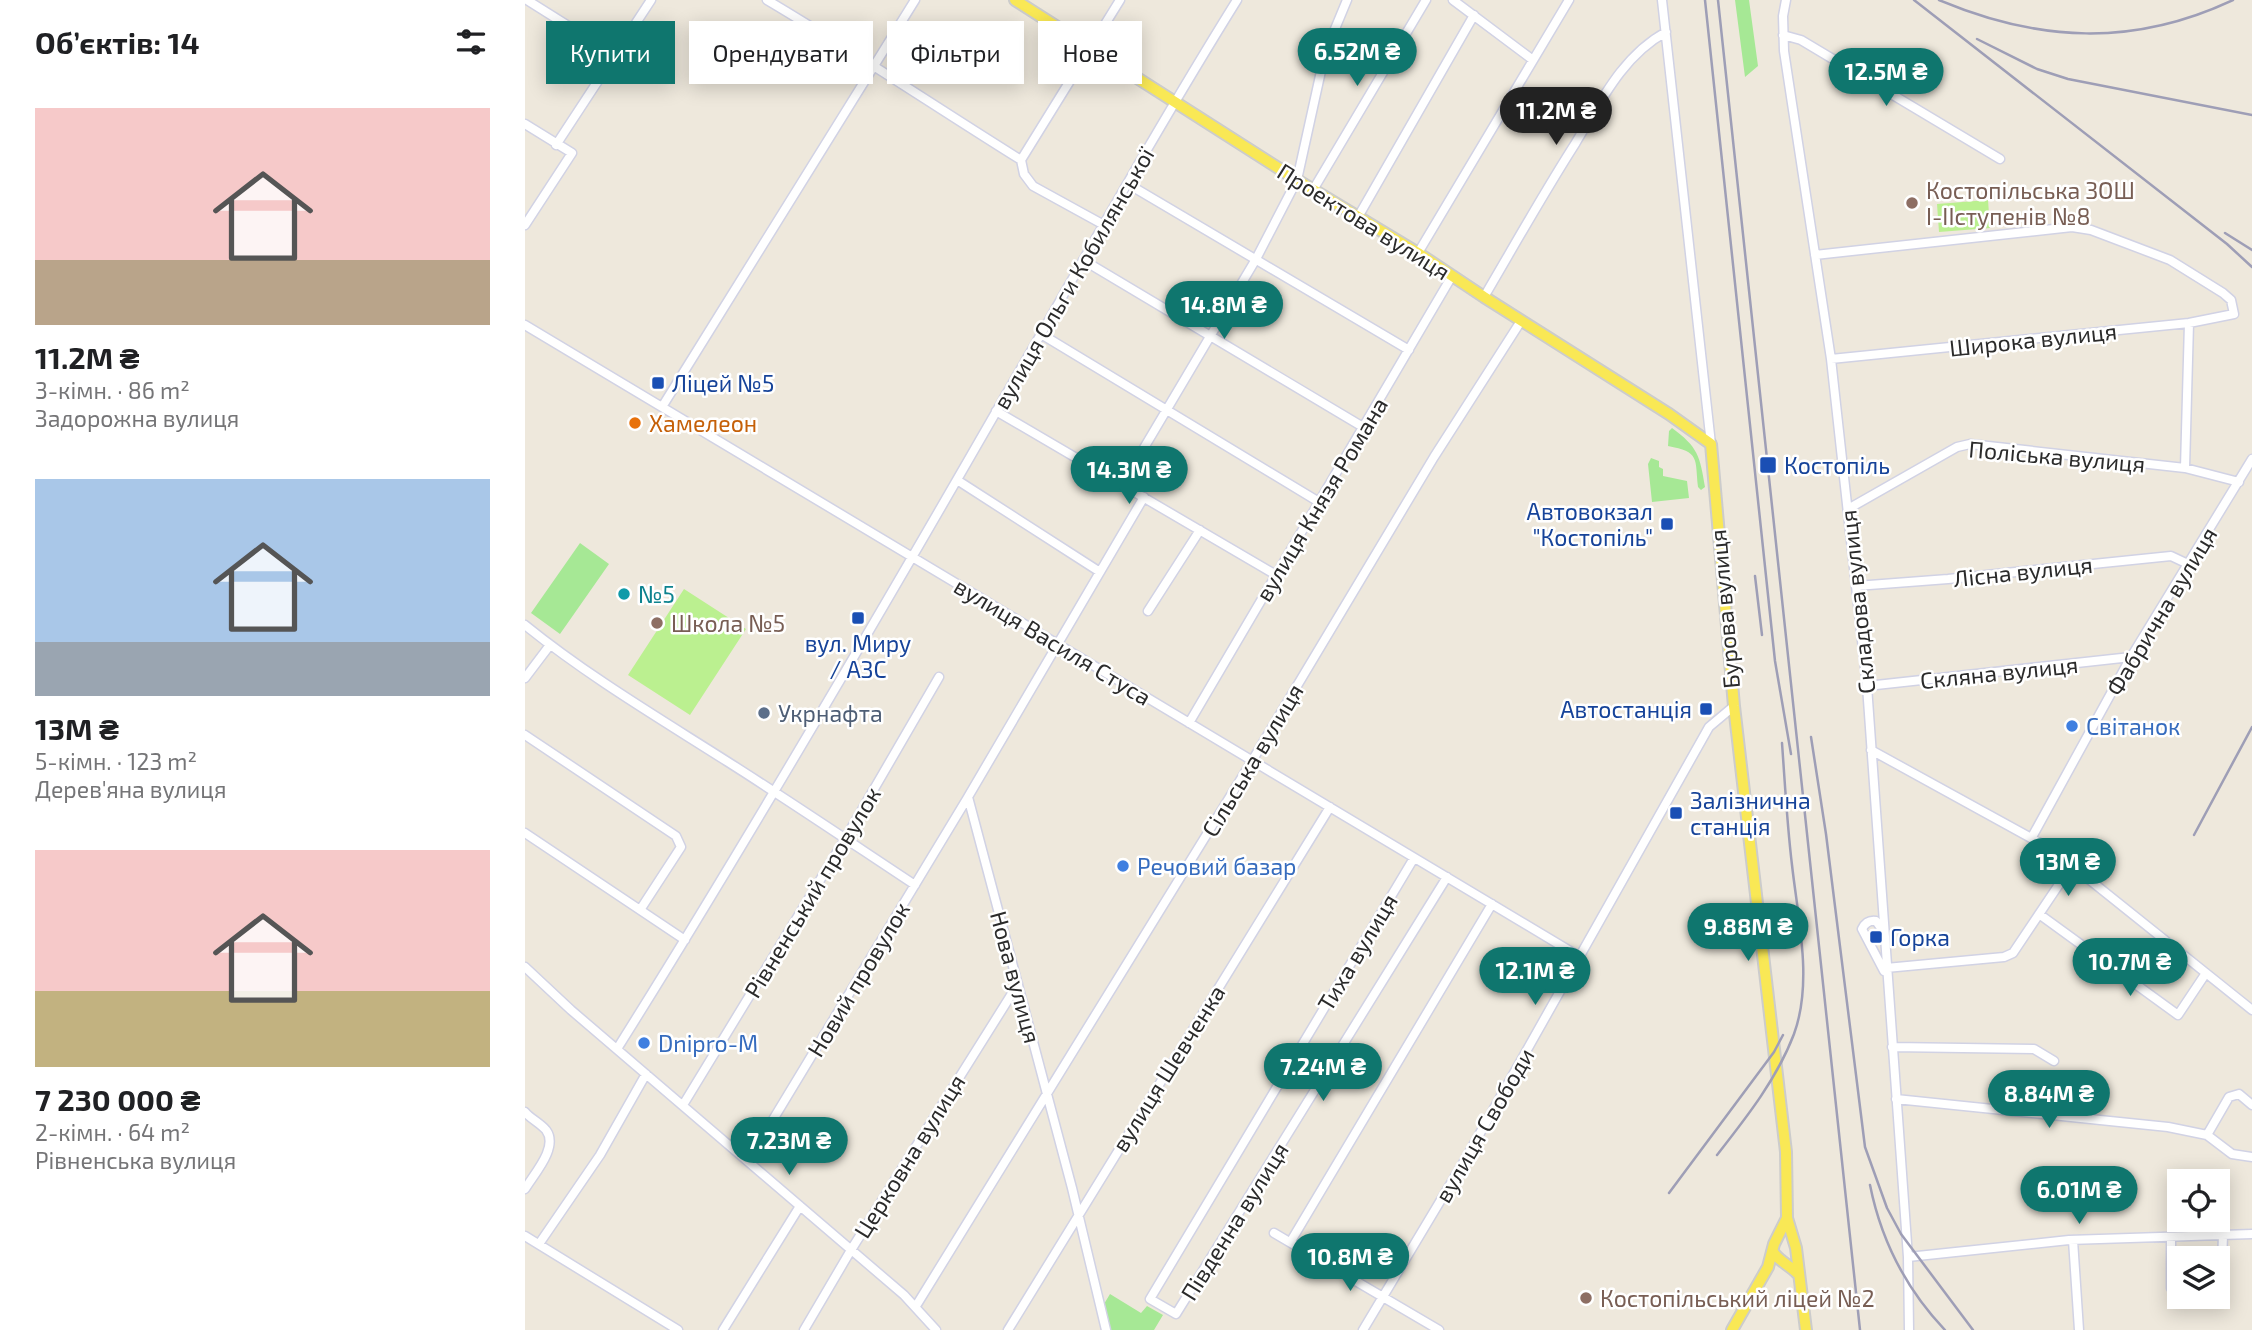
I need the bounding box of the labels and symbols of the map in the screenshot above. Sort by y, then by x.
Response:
pin: 6.52M ₴ [1292,28,1422,88]
pin: 12.5M ₴ [1821,48,1951,108]
pin: 11.2M ₴ [1491,88,1621,147]
street label: вулиця Ольги Кобилянської [986,142,1161,414]
street label: Проектова вулиця [1272,157,1455,286]
place label: Костопільська ЗОШ І-ІІступенів №8 [1926,176,2135,231]
marker: Костопільська ЗОШ І-ІІступенів №8 [1904,195,1920,211]
pin: 14.8M ₴ [1159,282,1289,341]
street label: Широка вулиця [1948,316,2118,363]
place label: Ліцей №5 [672,369,774,397]
marker: Ліцей №5 [650,375,666,391]
street label: вулиця Князя Романа [1249,392,1394,607]
place label: Хамелеон [649,409,757,437]
marker: Хамелеон [627,415,643,431]
street label: Поліська вулиця [1968,434,2146,479]
pin: 14.3M ₴ [1064,447,1194,506]
place label: Костопіль [1784,451,1890,479]
marker: Костопіль [1758,455,1778,475]
place label: Автовокзал "Костопіль" [1527,497,1653,551]
street label: Складова вулиця [1833,509,1882,695]
marker: Автовокзал "Костопіль" [1659,516,1675,532]
street label: Фабрична вулиця [2100,522,2223,701]
street label: Бурова вулиця [1703,528,1746,690]
street label: Лісна вулиця [1952,550,2094,593]
street label: вулиця Василя Стуса [949,571,1156,712]
place label: №5 [638,580,675,608]
marker: №5 [616,586,632,602]
place label: Школа №5 [671,609,785,637]
marker: вул. Миру / АЗС [850,610,866,626]
marker: Школа №5 [649,615,665,631]
place label: вул. Миру / АЗС [805,629,911,683]
street label: Скляна вулиця [1919,650,2079,695]
street label: Сільська вулиця [1195,678,1310,842]
place label: Автостанція [1560,695,1692,723]
place label: Укрнафта [778,699,883,727]
marker: Автостанція [1698,701,1714,717]
marker: Укрнафта [756,705,772,721]
place label: Світанок [2086,712,2180,740]
marker: Світанок [2064,718,2080,734]
street label: Рівненський провулок [738,781,887,1003]
place label: Залізнична станція [1690,786,1811,840]
marker: Залізнична станція [1668,805,1684,821]
pin: 13M ₴ [2019,838,2117,898]
place label: Речовий базар [1137,852,1297,880]
marker: Речовий базар [1115,858,1131,874]
street label: Тиха вулиця [1311,888,1404,1016]
street label: Новий провулок [801,897,916,1062]
pin: 9.88M ₴ [1683,904,1813,963]
street label: Нова вулиця [984,908,1047,1046]
place label: Горка [1890,923,1950,951]
marker: Горка [1868,929,1884,945]
pin: 10.7M ₴ [2065,939,2195,998]
pin: 12.1M ₴ [1470,948,1600,1007]
street label: вулиця Шевченка [1105,979,1231,1157]
place label: Dnipro-M [658,1029,758,1057]
marker: Dnipro-M [636,1035,652,1051]
street label: вулиця Свободи [1428,1043,1540,1208]
pin: 7.24M ₴ [1258,1044,1388,1103]
street label: Церковна вулиця [847,1069,971,1244]
pin: 8.84M ₴ [1984,1070,2114,1130]
pin: 7.23M ₴ [724,1118,854,1177]
street label: Південна вулиця [1174,1137,1295,1306]
pin: 6.01M ₴ [2014,1166,2144,1226]
pin: 10.8M ₴ [1285,1234,1415,1293]
place label: Костопільський ліцей №2 [1600,1284,1875,1312]
marker: Костопільський ліцей №2 [1578,1290,1594,1306]

